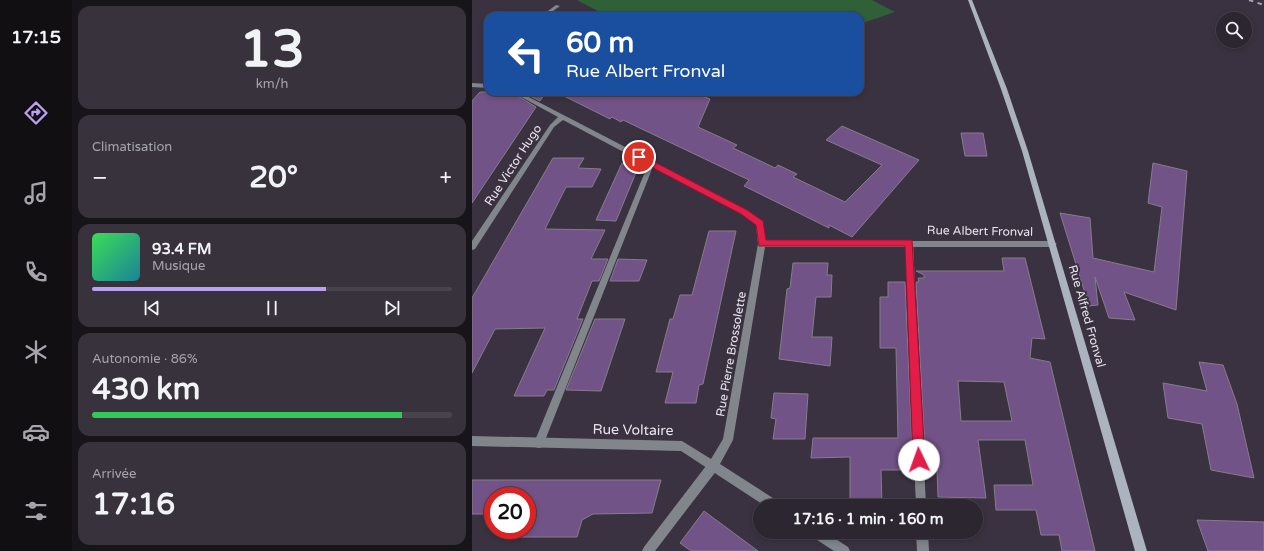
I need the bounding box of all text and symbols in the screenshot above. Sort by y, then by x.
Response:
map controls [1216,12,1252,48]
button: search [1216,12,1252,48]
text: 13 [239,18,305,81]
text: 17:15 [11,26,61,48]
text: 60 m [566,26,634,60]
icon: left [500,28,552,80]
text: Rue Albert Fronval [566,60,725,82]
text: km/h [256,76,288,92]
icon: directions [22,99,50,127]
street label: Rue Victor Hugo [482,122,544,208]
text: Climatisation [92,139,172,155]
pin [622,140,656,174]
icon: arrive [628,146,650,168]
text: 20° [249,159,298,196]
text: − [92,165,108,191]
text: + [440,165,452,191]
icon: music [22,179,50,207]
street label: Rue Albert Fronval [927,223,1033,239]
text: 93.4 FM [152,240,211,258]
icon: phone [22,258,50,286]
text: Musique [152,258,205,274]
street label: Rue Alfred Fronval [1066,263,1108,369]
street label: Rue Pierre Brossolette [713,290,749,418]
icon: previous [141,297,163,319]
icon: pause [261,297,283,319]
icon: next [381,297,403,319]
icon: climate [22,338,50,366]
text: Autonomie · 86% [92,351,198,367]
text: 430 km [92,371,200,408]
icon: car [22,418,50,446]
street label: Rue Voltaire [592,421,674,439]
position arrow [898,439,940,481]
text: Arrivée [92,466,136,482]
text: 17:16 [92,486,175,523]
speed limit sign: 20 [484,487,536,539]
icon: filters [22,497,50,525]
text: 17:16 · 1 min · 160 m [793,510,943,528]

